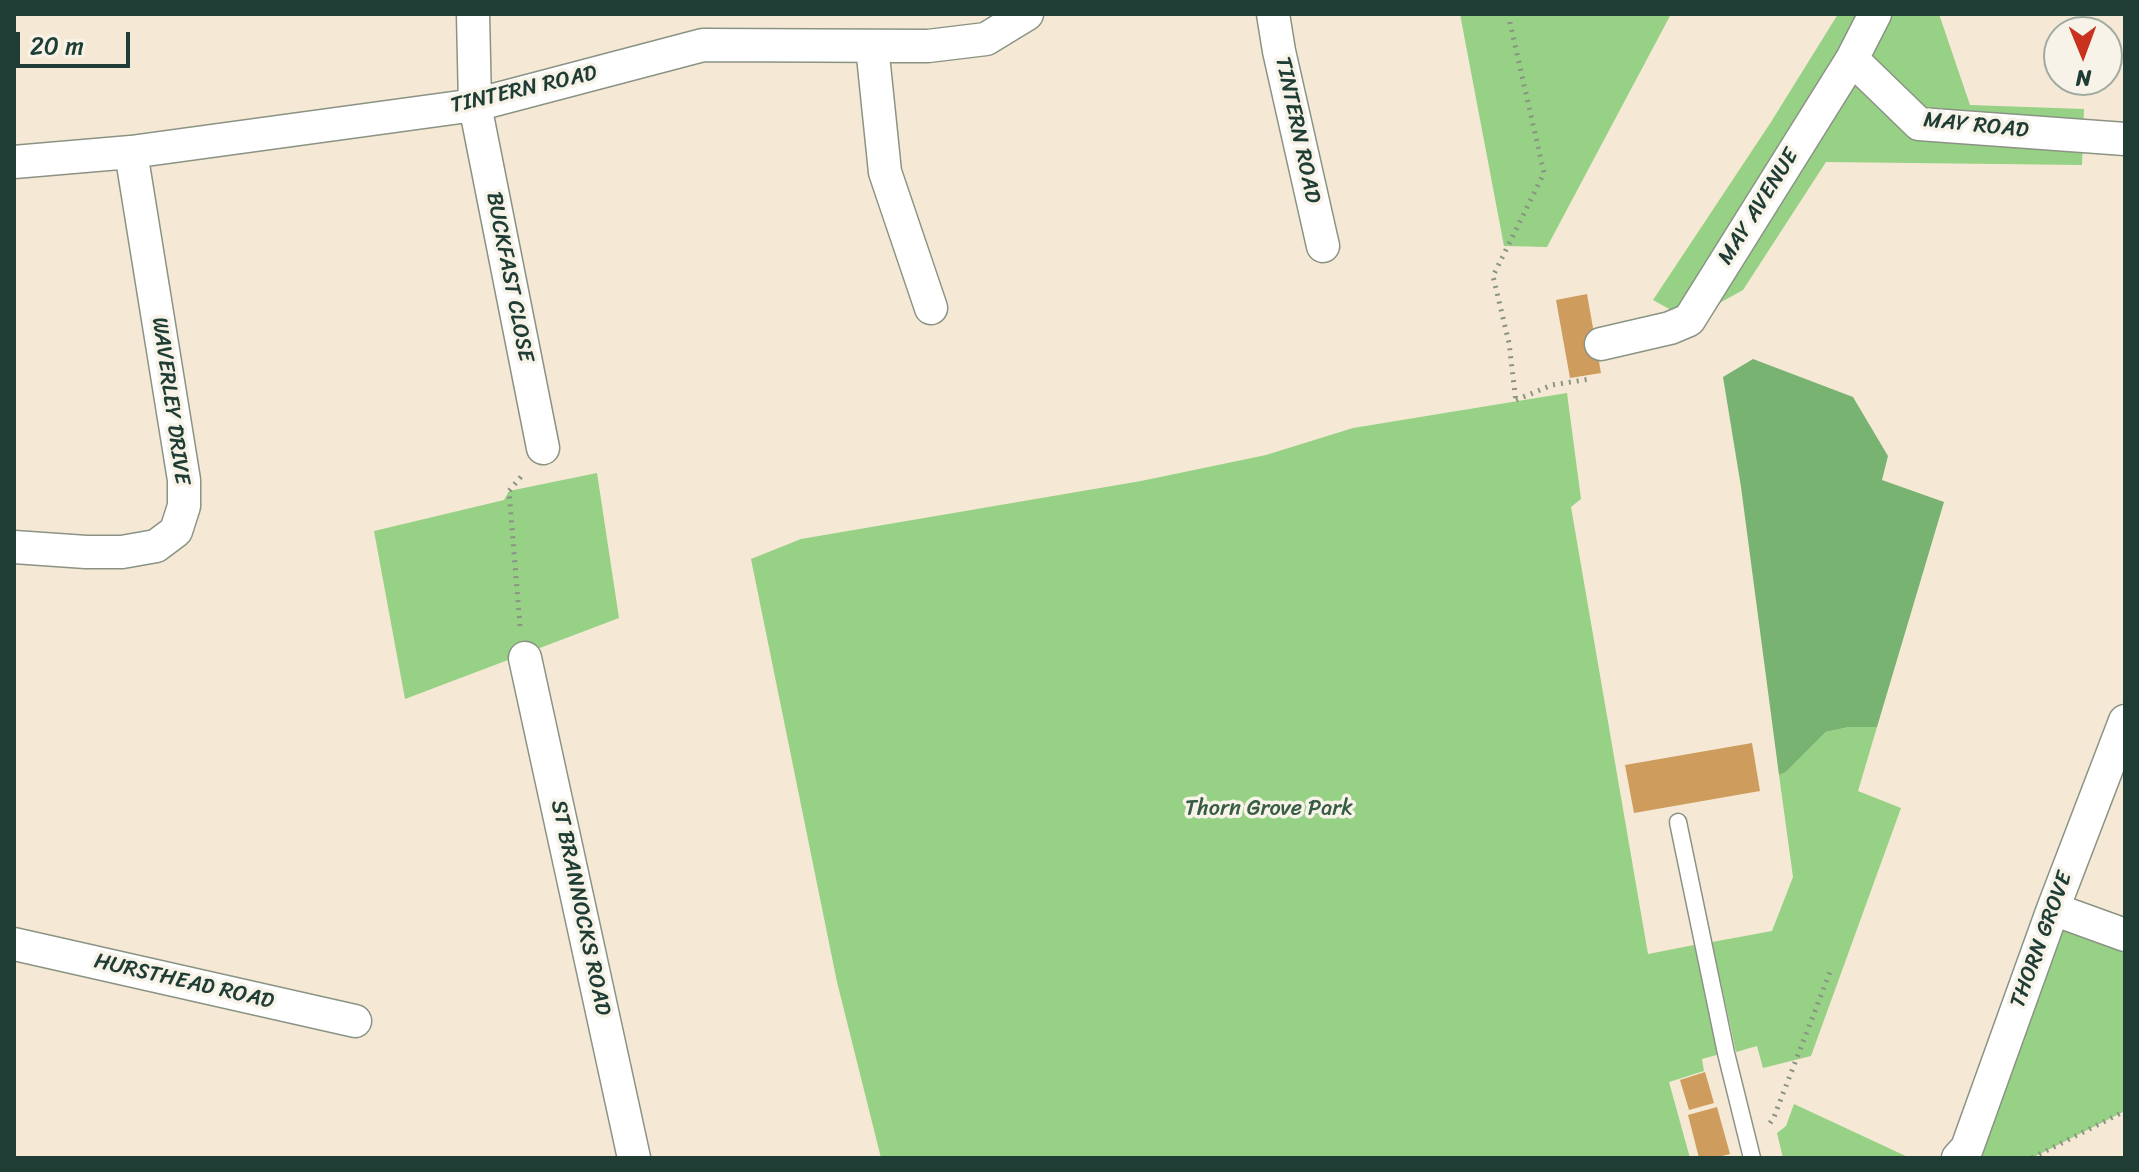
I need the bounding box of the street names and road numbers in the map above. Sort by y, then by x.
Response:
street label: TINTERN ROAD [1269,54,1325,206]
street label: TINTERN ROAD [448,60,600,120]
street label: MAY ROAD [1922,107,2030,145]
street label: MAY AVENUE [1713,144,1805,270]
street label: BUCKFAST CLOSE [480,190,538,364]
street label: WAVERLEY DRIVE [145,316,195,486]
street label: ST BRANNOCKS ROAD [544,798,616,1018]
street label: THORN GROVE [2005,868,2079,1012]
street label: HURSTHEAD ROAD [92,948,276,1016]

